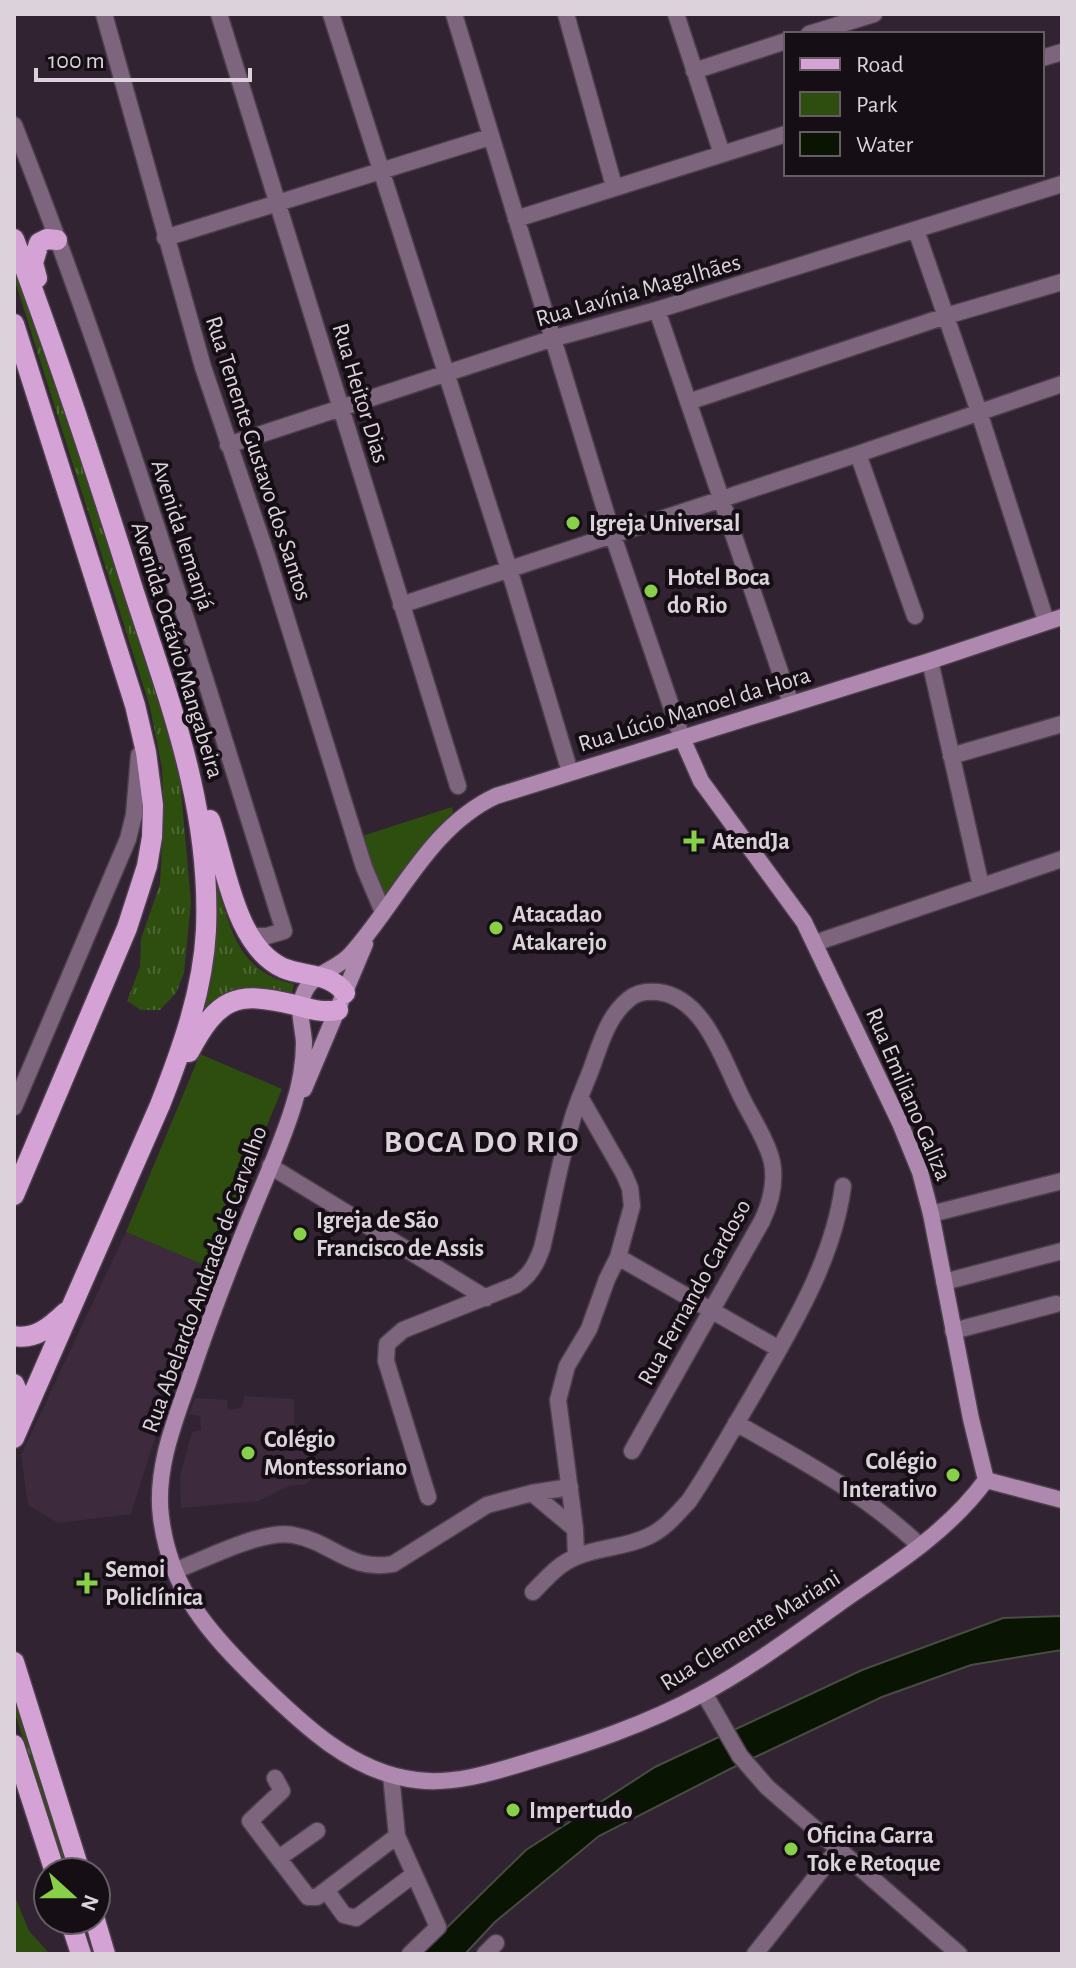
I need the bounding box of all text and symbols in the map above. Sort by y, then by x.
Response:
scale bar [36,32,250,82]
legend [784,32,1044,176]
text: 100 m [48,49,105,73]
text: Road [856,53,904,77]
text: Park [856,93,897,117]
text: Water [856,133,914,157]
street label: Rua Lavínia Magalhães [533,250,743,332]
street label: Rua Tenente Gustavo dos Santos [201,313,315,604]
street label: Rua Heitor Dias [327,321,393,466]
street label: Avenida Iemanjá [146,457,218,614]
place label: Igreja Universal [589,512,740,536]
marker: Igreja Universal [564,514,582,532]
street label: Avenida Octávio Mangabeira [127,519,228,781]
place label: Hotel Boca do Rio [667,566,770,618]
marker: Hotel Boca do Rio [642,582,660,600]
street label: Rua Lúcio Manoel da Hora [575,663,813,757]
marker: AtendJa [683,830,705,852]
place label: AtendJa [712,830,790,854]
place label: Atacadao Atakarejo [512,903,607,955]
marker: Atacadao Atakarejo [487,919,505,937]
street label: Rua Emiliano Galiza [861,1004,955,1184]
street label: Rua Abelardo Andrade de Carvalho [138,1123,272,1436]
district label: BOCA DO RIO [384,1126,580,1158]
street label: Rua Fernando Cardoso [634,1196,756,1389]
place label: Igreja de São Francisco de Assis [316,1209,484,1261]
marker: Igreja de São Francisco de Assis [291,1225,309,1243]
place label: Colégio Montessoriano [264,1428,407,1480]
marker: Colégio Montessoriano [239,1444,257,1462]
place label: Colégio Interativo [842,1450,937,1502]
marker: Colégio Interativo [944,1466,962,1484]
place label: Semoi Policlínica [105,1558,203,1610]
street label: Rua Clemente Mariani [657,1566,845,1696]
marker: Semoi Policlínica [76,1572,98,1594]
place label: Impertudo [529,1799,633,1823]
marker: Impertudo [504,1801,522,1819]
place label: Oficina Garra Tok e Retoque [807,1824,941,1876]
marker: Oficina Garra Tok e Retoque [782,1840,800,1858]
north arrow [32,1856,112,1936]
text: N [77,1892,103,1914]

